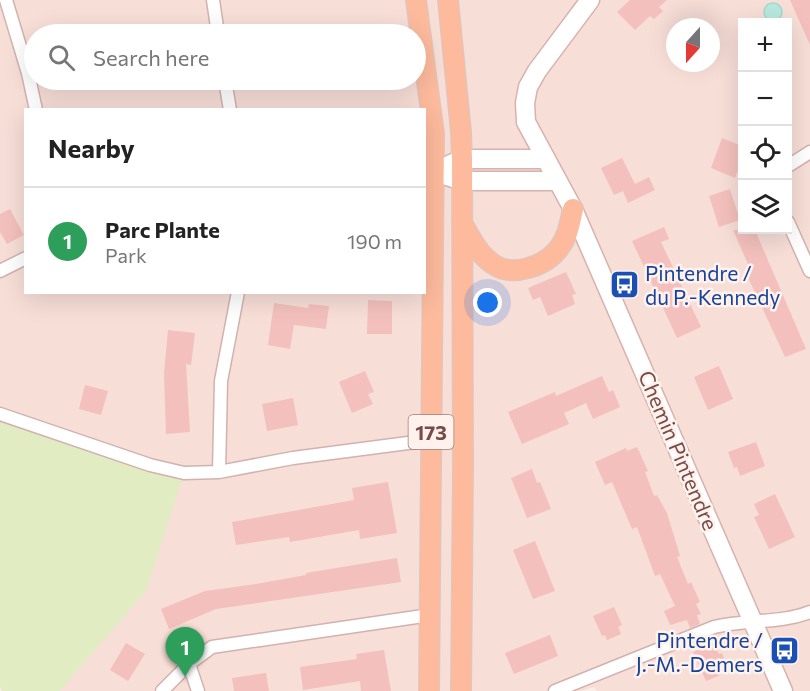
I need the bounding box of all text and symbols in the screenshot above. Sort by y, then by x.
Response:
north arrow [666,18,720,72]
map controls [738,18,792,234]
button: + [738,18,792,72]
search box [24,24,426,90]
icon: search [45,41,78,74]
text: Search here [93,44,209,71]
button: − [738,72,792,126]
button: locate [738,126,792,180]
text: Nearby [48,132,135,163]
button: layers [738,180,792,234]
text: Parc Plante [105,216,220,243]
text: 1 [63,229,72,253]
text: 190 m [347,229,402,253]
text: Park [105,243,147,267]
place label: Pintendre / du P.-Kennedy [645,260,780,309]
bus stop icon: Pintendre / du P.-Kennedy [608,268,640,300]
your location [473,288,502,317]
street label: Chemin Pintendre [634,367,724,533]
road number: 173 [408,415,454,449]
place label: Pintendre / J.-M.-Demers [636,627,763,676]
pin: 1 [166,628,204,677]
bus stop icon: Pintendre / J.-M.-Demers [768,635,800,667]

